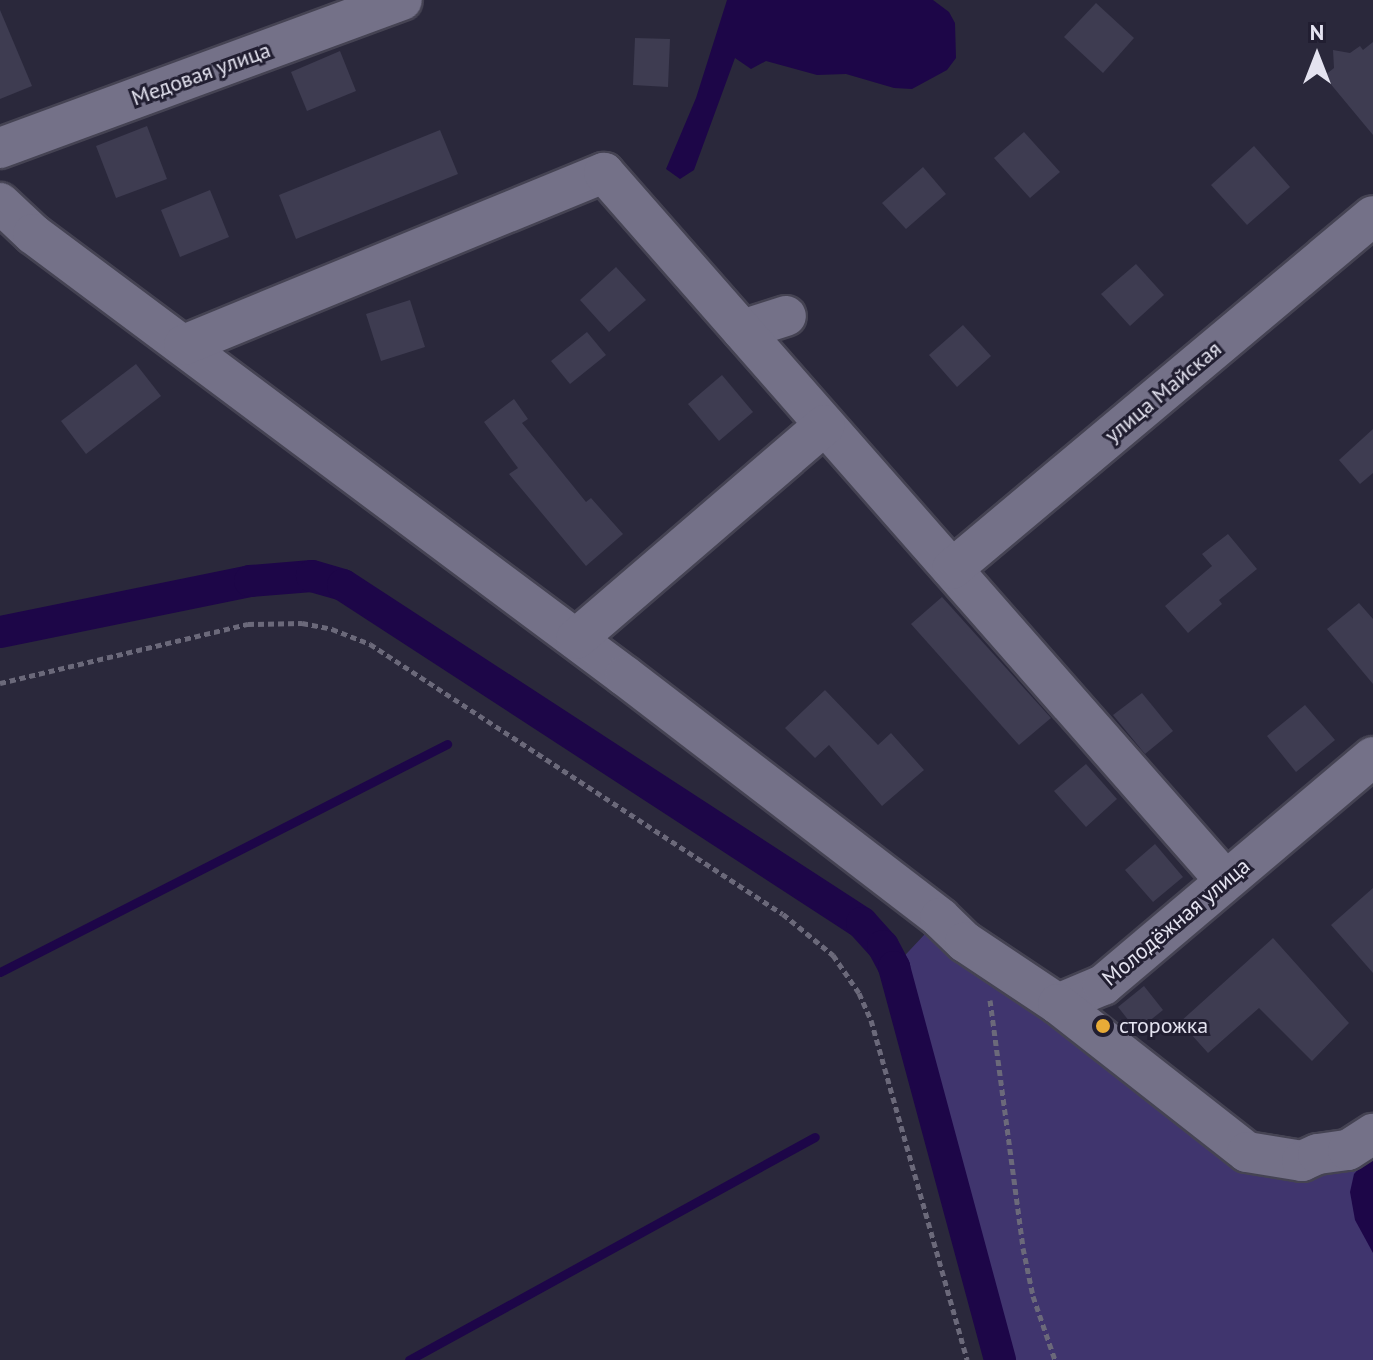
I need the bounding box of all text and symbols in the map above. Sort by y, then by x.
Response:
north arrow [1277,16,1357,96]
text: N [1310,18,1324,46]
street label: Медовая улица [128,37,274,111]
street label: улица Майская [1099,336,1227,448]
street label: Молодёжная улица [1097,853,1255,991]
place label: сторожка [1119,1013,1208,1039]
marker: сторожка [1094,1017,1112,1035]

